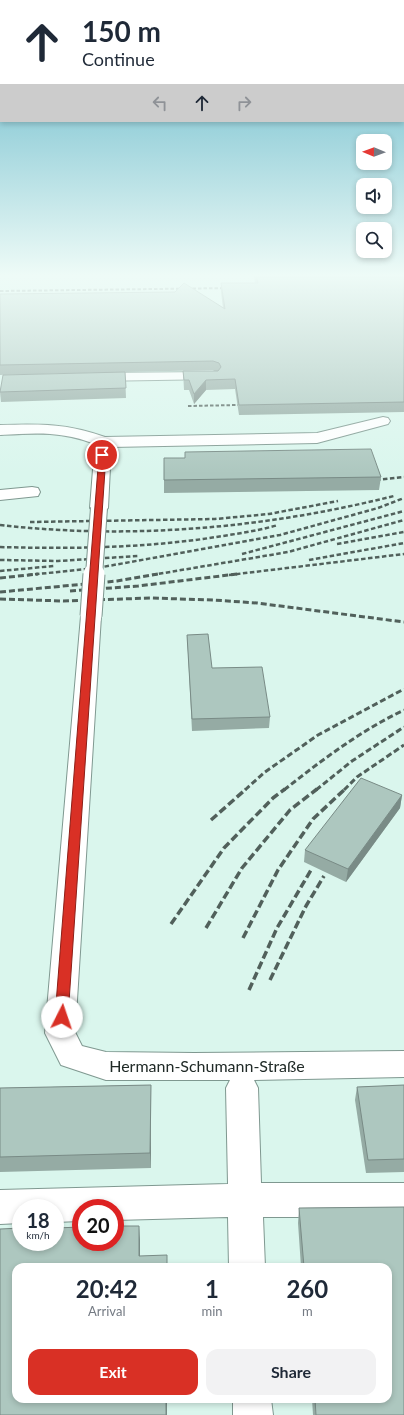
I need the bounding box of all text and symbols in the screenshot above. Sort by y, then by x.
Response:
text: 150 m [82,14,161,48]
icon: ahead [16,16,68,68]
text: Continue [82,48,155,70]
icon: left [149,92,171,114]
icon: ahead [191,92,213,114]
icon: right [233,92,255,114]
north arrow [356,134,392,170]
map controls [356,134,392,258]
button: sound [356,178,392,214]
button: search [356,222,392,258]
pin [85,438,119,472]
icon: arrive [91,444,113,466]
position arrow [41,996,83,1038]
street label: Hermann-Schumann-Straße [109,1056,305,1075]
speed limit sign: 20 [72,1199,124,1251]
text: 18 [26,1208,50,1232]
text: km/h [26,1229,50,1241]
text: 20:42 [76,1274,138,1303]
text: 1 [205,1274,219,1303]
text: 260 [286,1274,328,1303]
text: Arrival [88,1303,125,1319]
text: min [202,1303,223,1319]
text: m [302,1303,313,1319]
button: Exit [28,1349,198,1395]
button: Share [206,1349,376,1395]

